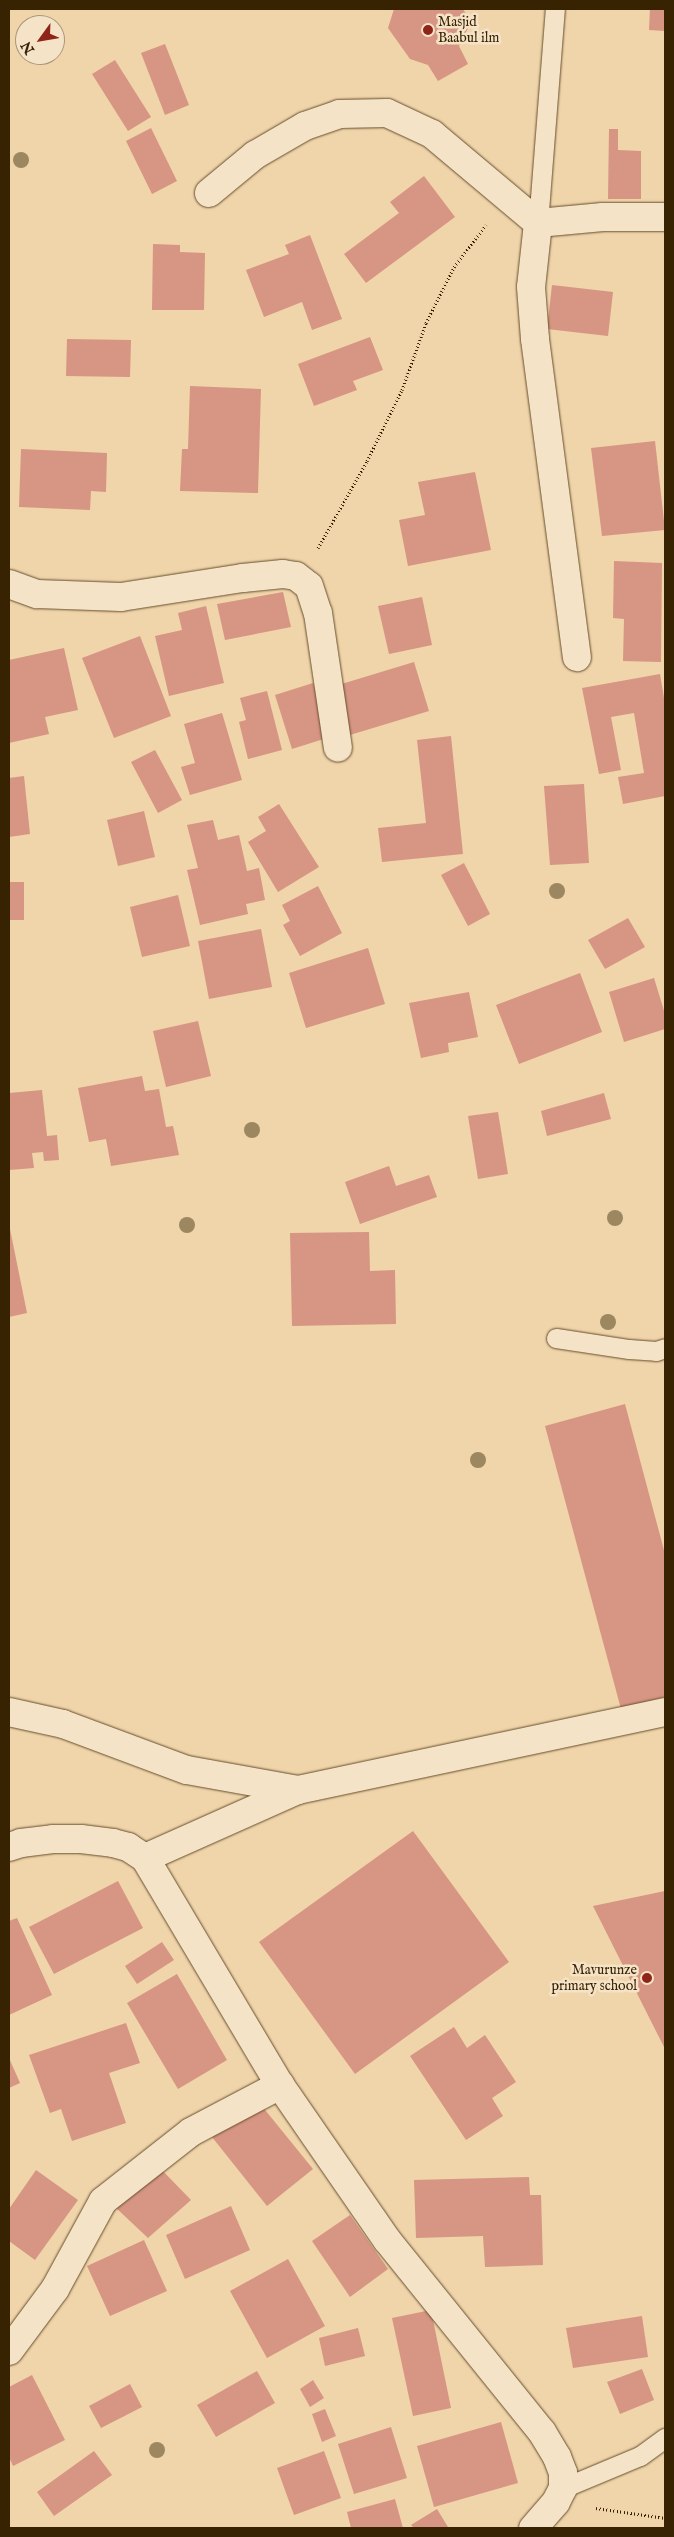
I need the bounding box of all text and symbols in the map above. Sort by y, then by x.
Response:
place label: Masjid Baabul ilm [438,14,499,46]
north arrow [15,15,65,65]
marker: Masjid Baabul ilm [422,24,434,36]
text: N [17,38,39,57]
place label: Mavurunze primary school [551,1962,637,1994]
marker: Mavurunze primary school [641,1972,653,1984]

